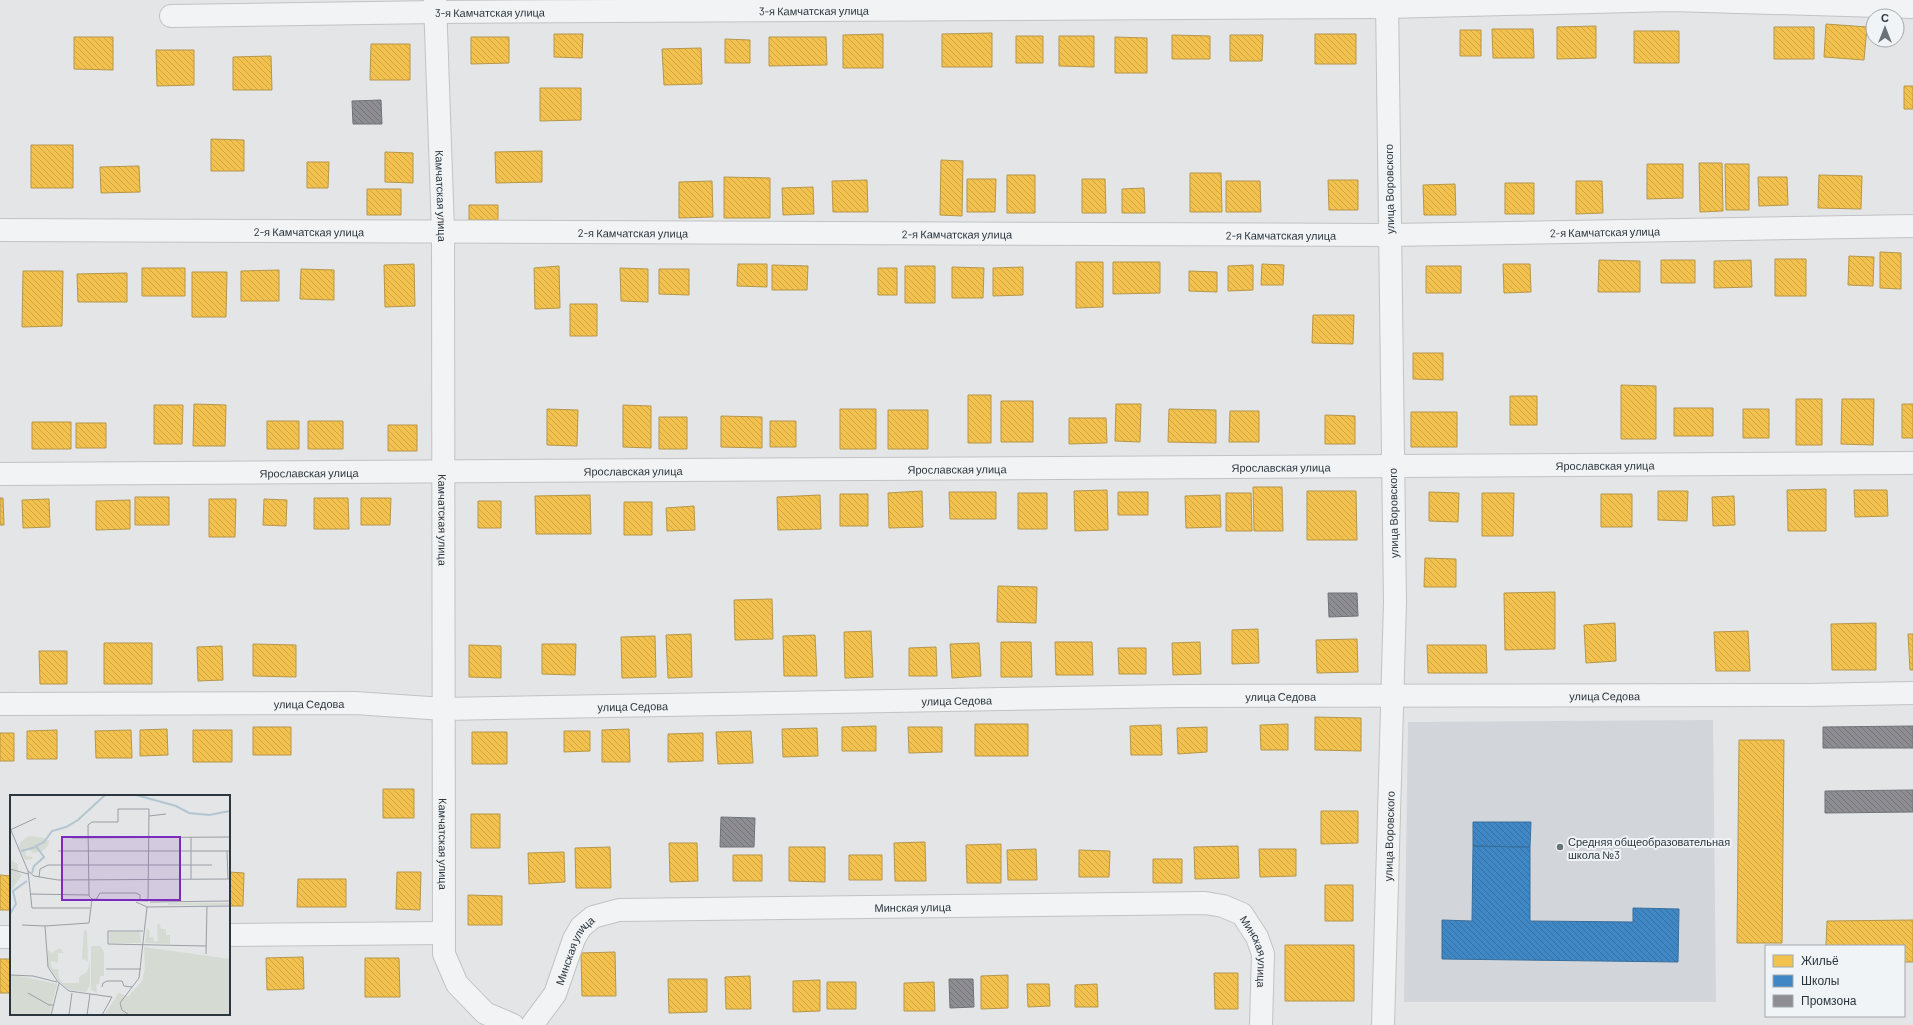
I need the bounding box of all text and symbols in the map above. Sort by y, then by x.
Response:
street label: 3-я Камчатская улица [759,3,870,17]
street label: 3-я Камчатская улица [435,5,546,19]
north arrow [1865,8,1905,48]
text: С [1881,11,1889,24]
street label: улица Воровского [1382,144,1396,234]
street label: Камчатская улица [434,150,450,243]
street label: 2-я Камчатская улица [254,224,365,238]
street label: 2-я Камчатская улица [1550,224,1661,239]
street label: 2-я Камчатская улица [578,226,689,239]
street label: 2-я Камчатская улица [902,227,1013,240]
street label: 2-я Камчатская улица [1226,228,1337,241]
street label: Ярославская улица [1555,458,1655,472]
street label: Ярославская улица [1231,460,1331,473]
street label: Ярославская улица [907,462,1007,475]
street label: Ярославская улица [583,464,683,477]
street label: Ярославская улица [259,465,359,479]
street label: улица Воровского [1386,468,1400,558]
street label: Камчатская улица [437,474,450,567]
street label: улица Седова [1245,689,1317,702]
street label: улица Седова [1569,689,1641,702]
street label: улица Седова [921,693,993,707]
street label: улица Седова [274,697,345,710]
street label: улица Седова [597,699,669,713]
street label: улица Воровского [1381,791,1396,881]
inset map [10,795,230,1015]
street label: Камчатская улица [437,798,450,891]
place label: Средняя общеобразовательная школа №3 [1568,835,1730,861]
marker: Средняя общеобразовательная школа №3 [1555,842,1565,852]
street label: Минская улица [874,900,952,913]
street label: Минская улица [552,912,597,987]
street label: Минская улица [1238,913,1270,989]
legend [1765,945,1905,1017]
text: Жильё [1801,953,1839,967]
text: Школы [1801,973,1839,987]
text: Промзона [1801,993,1857,1008]

